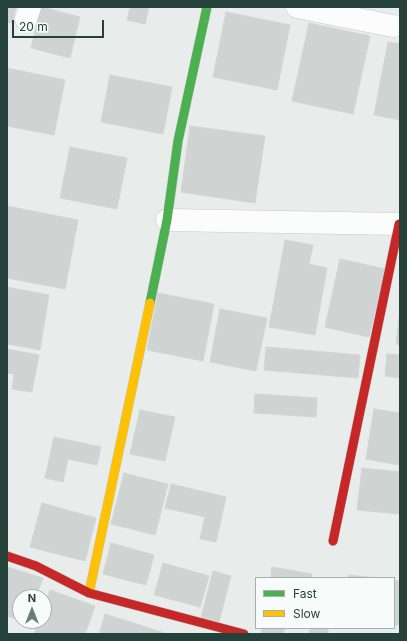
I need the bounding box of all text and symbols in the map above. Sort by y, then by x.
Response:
scale bar [14,12,106,38]
text: 20 m [19,19,48,34]
legend [255,577,395,629]
text: Fast [293,586,317,601]
north arrow [12,589,52,629]
text: N [28,591,36,605]
text: Slow [293,606,320,621]

